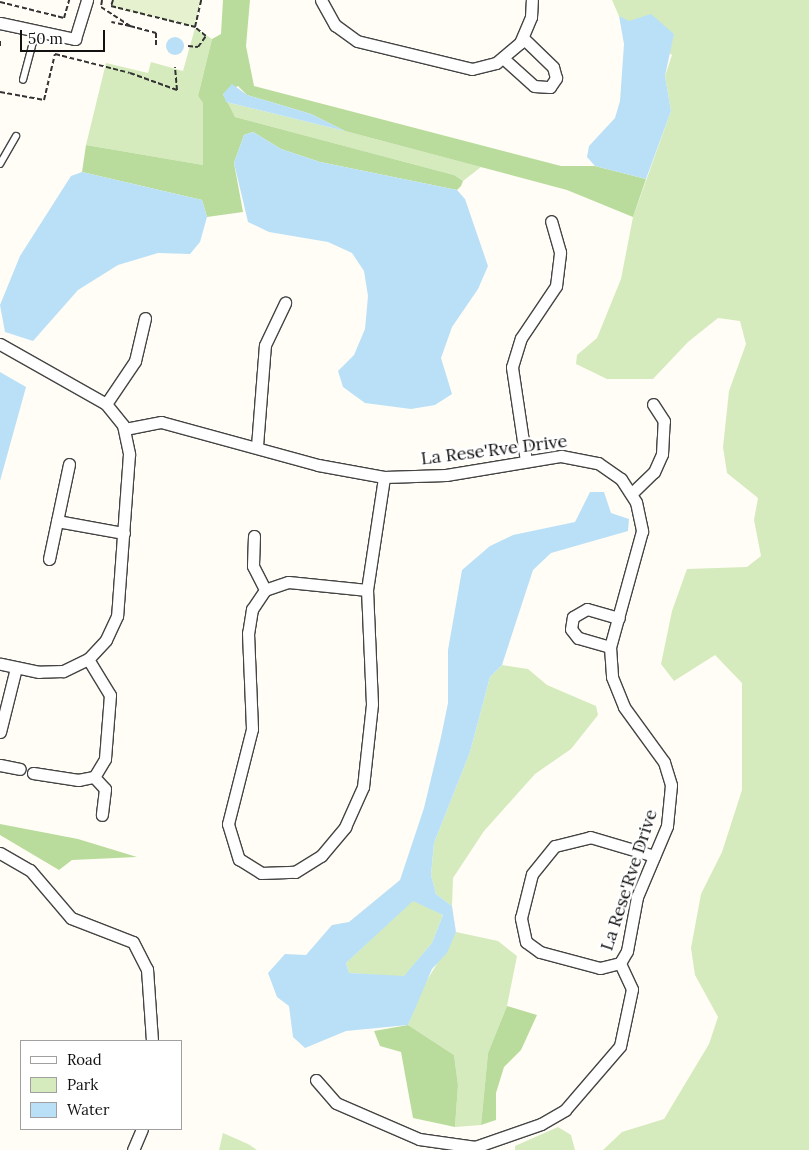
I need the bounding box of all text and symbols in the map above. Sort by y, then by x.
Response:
scale bar [22,20,108,52]
text: 50 m [28,29,63,48]
street label: La Rese'Rve Drive [420,430,568,470]
street label: La Rese'Rve Drive [596,807,662,953]
legend [20,1040,182,1130]
text: Road [67,1050,102,1069]
text: Park [67,1075,98,1094]
text: Water [67,1100,109,1119]

